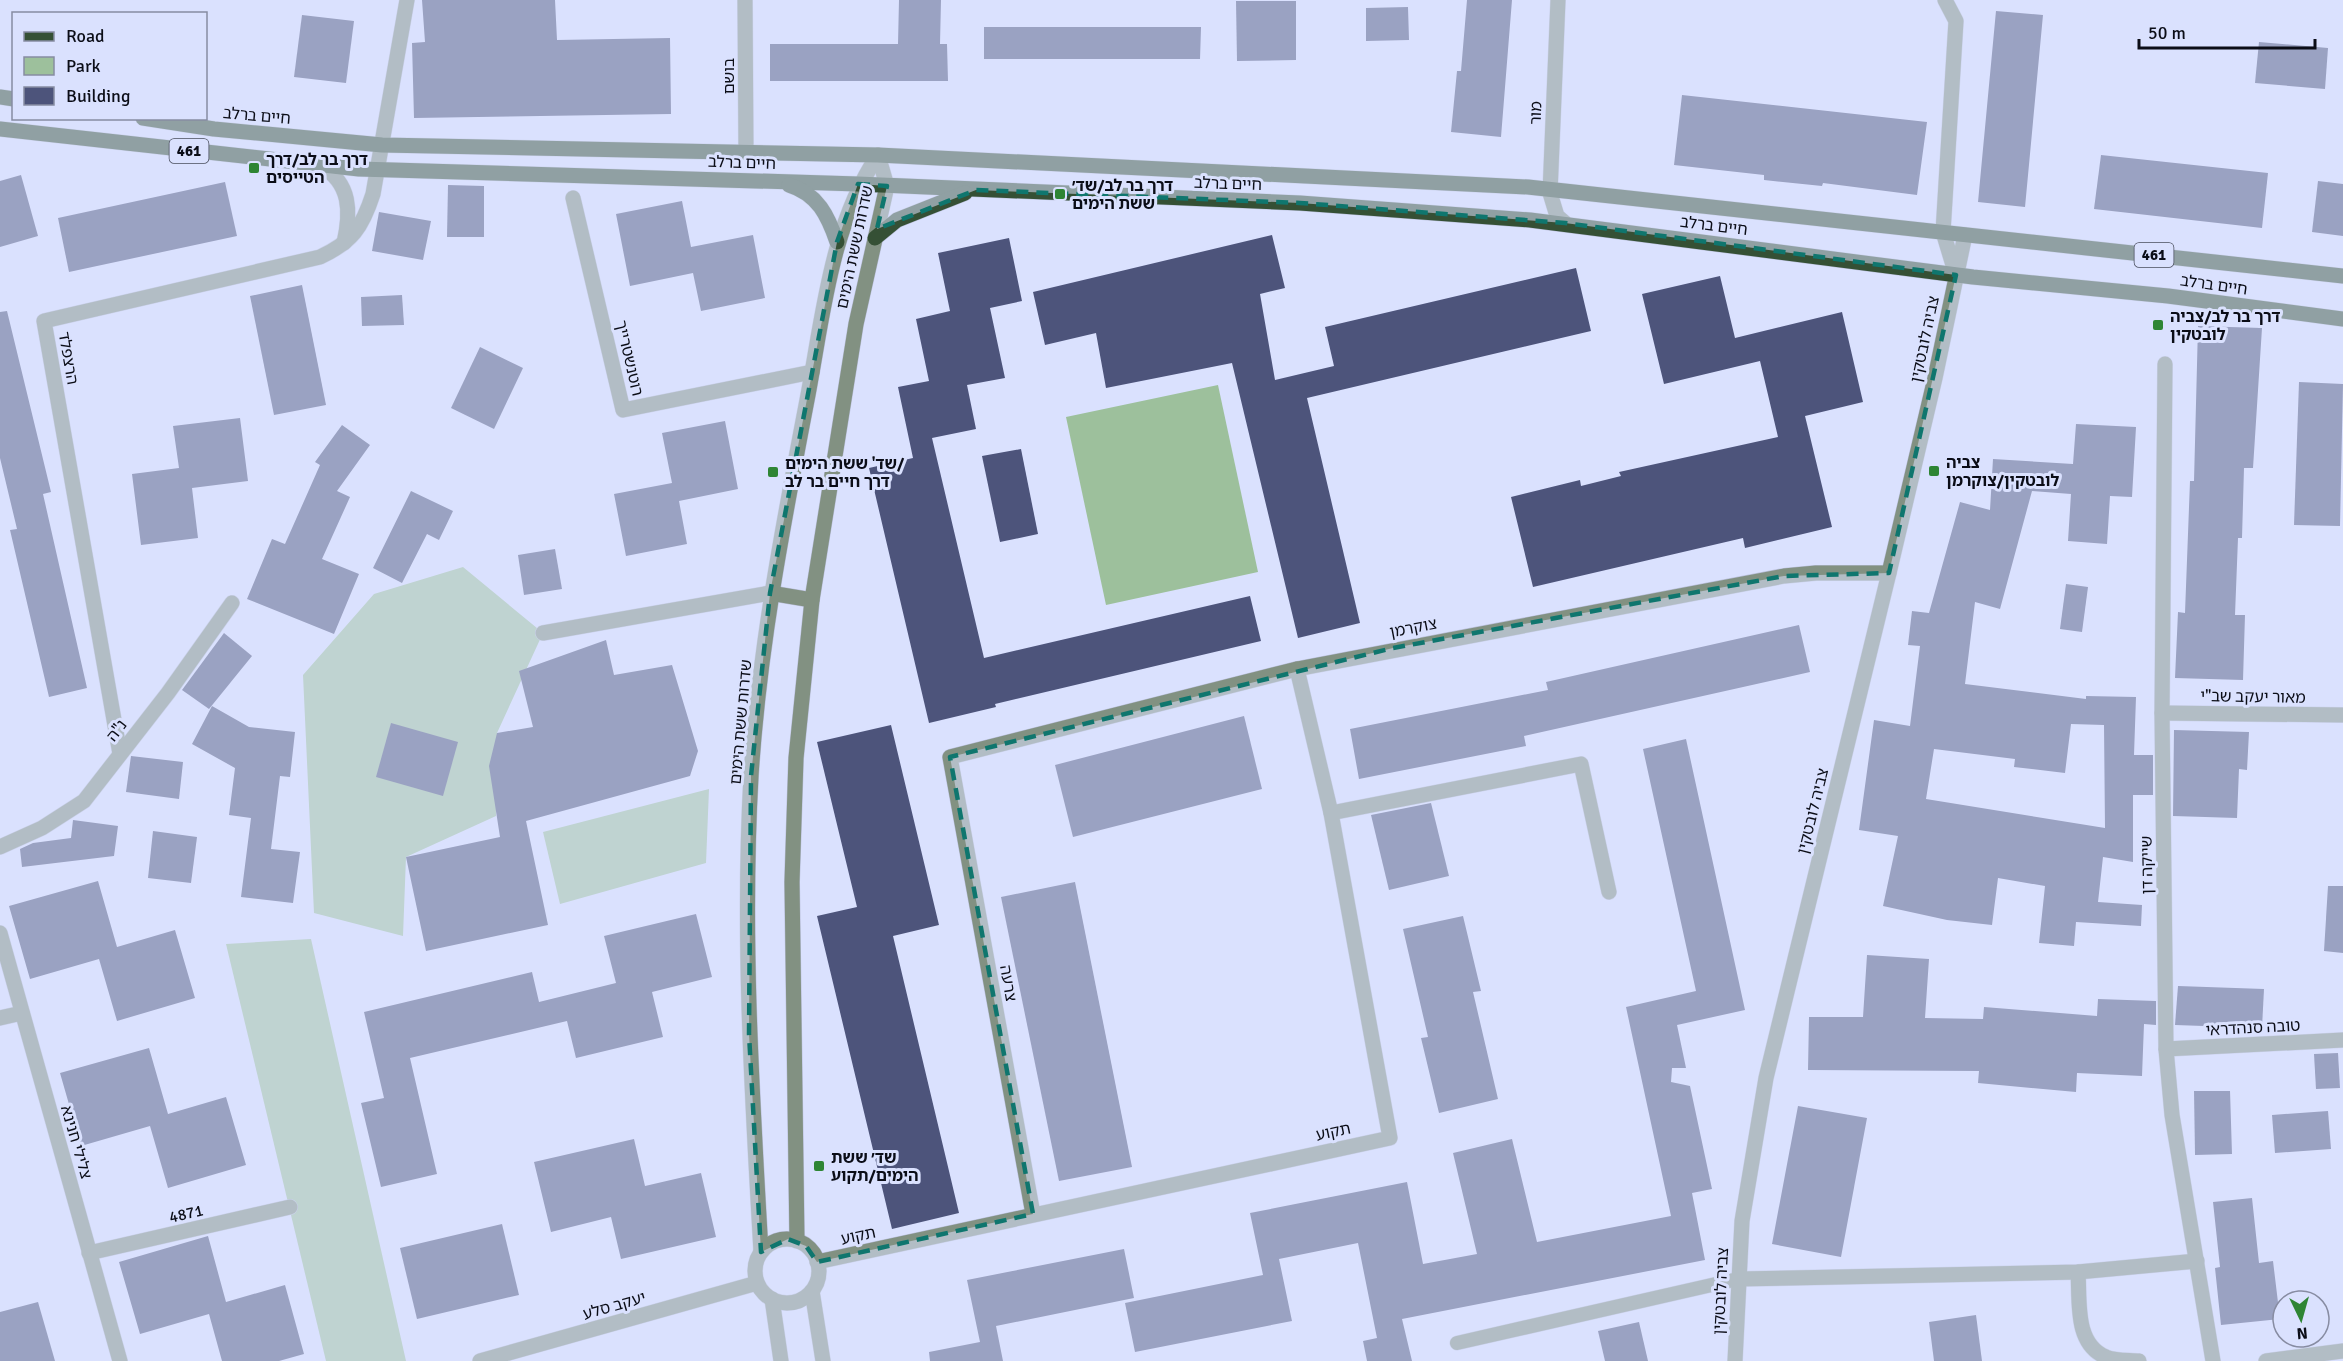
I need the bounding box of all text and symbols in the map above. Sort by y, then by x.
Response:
legend [12,12,207,120]
scale bar [2139,12,2314,50]
text: 50 m [2148,22,2186,44]
text: Road [66,25,105,47]
text: Park [66,55,101,77]
street label: בושם [719,58,739,94]
text: Building [66,85,130,107]
street label: מור [1525,101,1547,125]
street label: חיים ברלב [222,103,292,129]
road number: 461 [170,139,208,163]
place label: דרך בר לב/דרך הטייסים [266,150,368,188]
street label: חיים ברלב [708,152,776,174]
marker: דרך בר לב/דרך הטייסים [247,161,261,175]
street label: חיים ברלב [1194,173,1262,195]
place label: דרך בר לב/שד׳ ששת הימים [1072,176,1173,214]
street label: שדרות ששת הימים [832,184,878,311]
marker: דרך בר לב/שד׳ ששת הימים [1053,187,1067,201]
street label: חיים ברלב [1679,212,1749,240]
road number: 461 [2134,243,2174,267]
street label: חיים ברלב [2179,270,2249,300]
street label: צביה לובטקין [1906,294,1944,384]
place label: דרך בר לב/צביה לובטקין [2170,307,2280,345]
street label: רוטנשטרייך [611,318,647,398]
marker: דרך בר לב/צביה לובטקין [2151,318,2165,332]
street label: הרצפלד [54,330,83,386]
place label: צביה לובטקין/צוקרמן [1946,453,2060,491]
place label: שד' ששת הימים/ דרך חיים בר לב [785,454,905,492]
marker: צביה לובטקין/צוקרמן [1927,464,1941,478]
marker: שד' ששת הימים/ דרך חיים בר לב [766,465,780,479]
street label: צוקרמן [1388,614,1439,642]
street label: שדרות ששת הימים [726,659,756,786]
street label: מאור יעקב שב"י [2200,686,2306,708]
street label: נ"ה [102,716,132,746]
street label: צביה לובטקין [1793,766,1833,856]
street label: שייקה דן [2136,835,2158,894]
street label: צרעה [995,963,1021,1003]
street label: טובה סנהדראי [2205,1016,2301,1040]
street label: צלילי חנינא [56,1103,96,1182]
street label: תקוע [1314,1119,1353,1145]
place label: שד׳ ששת הימים/תקוע [831,1148,919,1186]
marker: שד׳ ששת הימים/תקוע [812,1159,826,1173]
street label: 4871 [167,1200,205,1228]
street label: תקוע [839,1223,878,1249]
street label: צביה לובטקין [1709,1247,1733,1335]
street label: יעקב סלע [580,1287,648,1325]
north arrow [2271,1289,2331,1349]
text: N [2296,1322,2309,1343]

